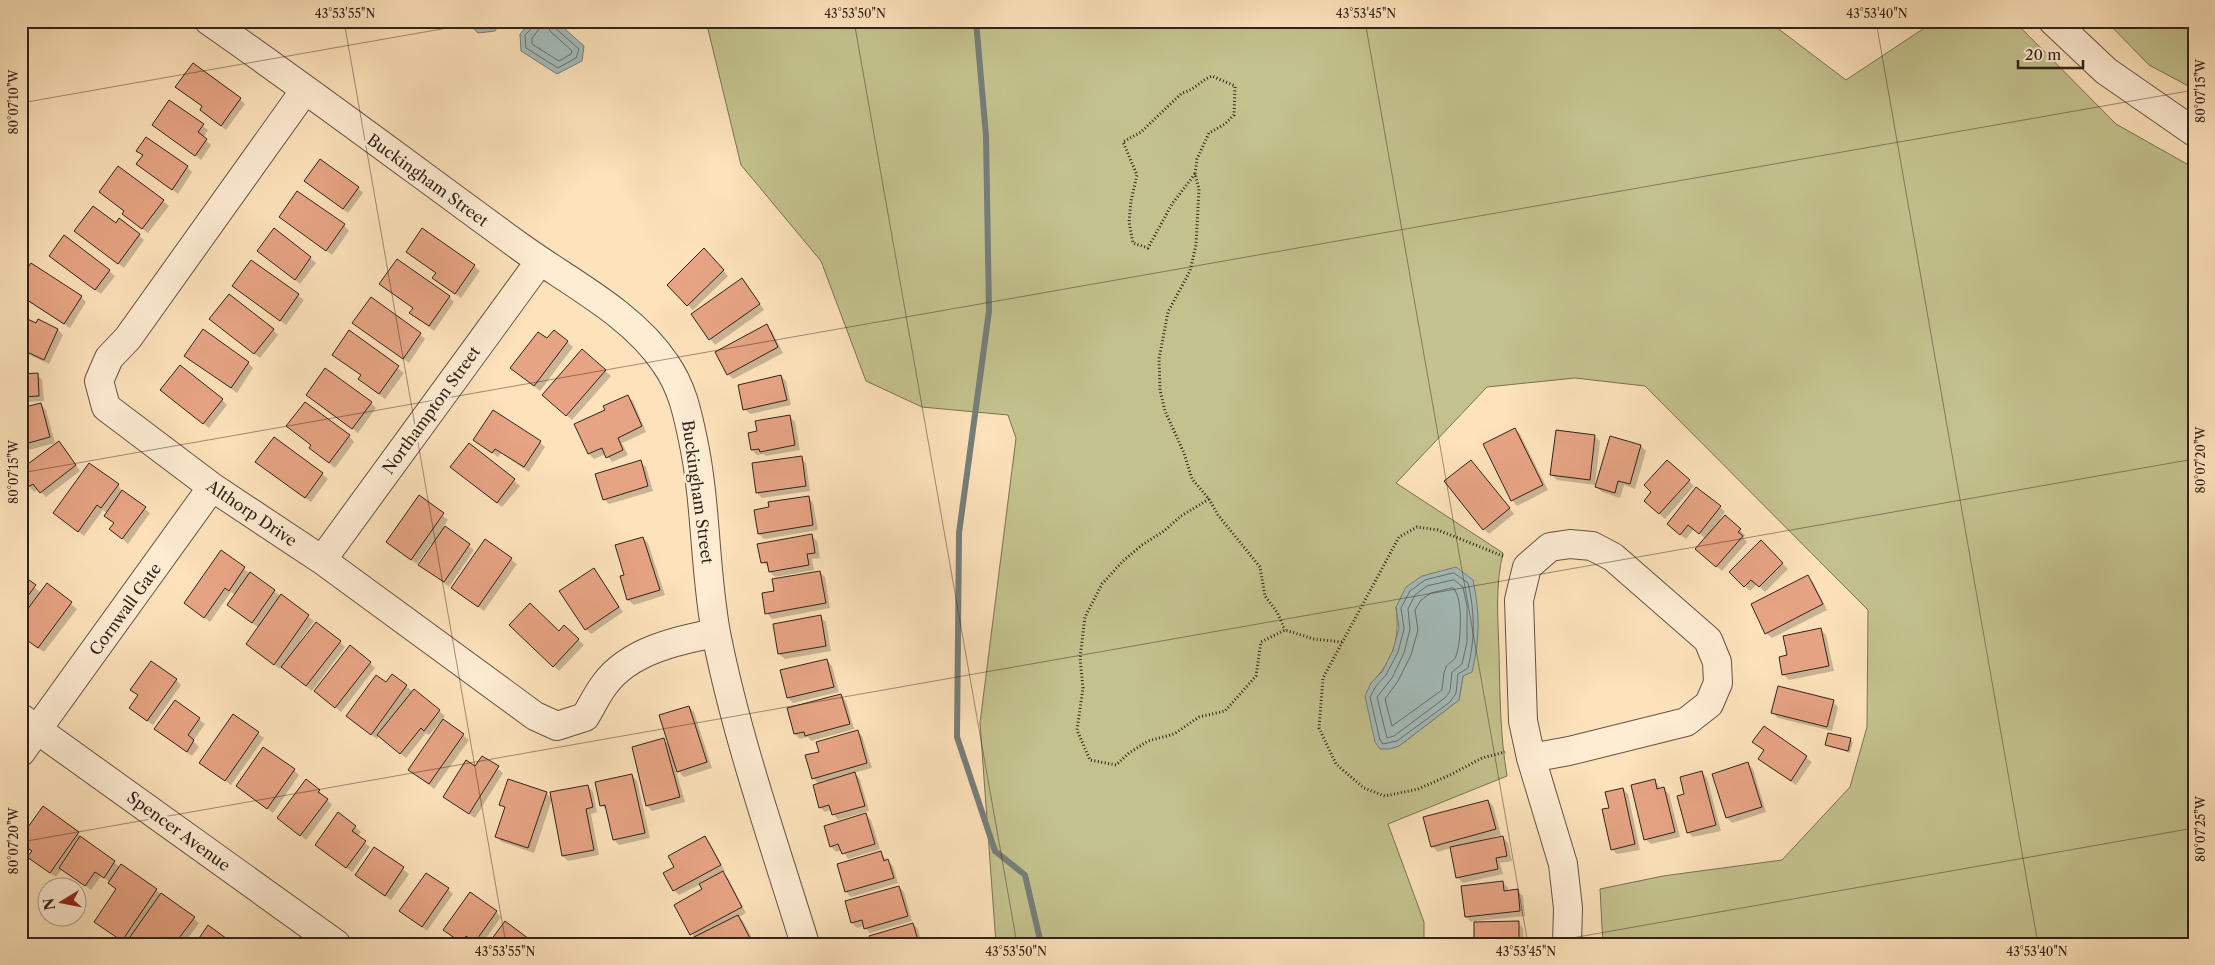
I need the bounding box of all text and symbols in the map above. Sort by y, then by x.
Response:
text: 43°53'55"N [315,6,375,21]
text: 43°53'50"N [824,6,886,21]
text: 43°53'45"N [1336,6,1396,21]
text: 43°53'40"N [1846,6,1908,21]
scale bar [2018,38,2082,70]
text: 20 m [2025,45,2061,64]
text: 80°07'15"W [2193,58,2208,123]
text: 80°07'10"W [6,69,21,135]
street label: Buckingham Street [363,129,493,231]
street label: Northampton Street [378,342,484,478]
street label: Buckingham Street [678,419,718,566]
text: 80°07'20"W [2193,426,2208,493]
text: 80°07'15"W [6,439,21,504]
street label: Althorp Drive [202,475,301,551]
street label: Cornwall Gate [85,559,165,659]
street label: Spencer Avenue [124,787,235,875]
text: 80°07'25"W [2193,795,2208,862]
text: 80°07'20"W [6,807,21,874]
north arrow [38,878,88,928]
text: N [39,897,59,912]
text: 43°53'55"N [475,944,535,959]
text: 43°53'50"N [985,944,1047,959]
text: 43°53'45"N [1496,944,1556,959]
text: 43°53'40"N [2006,944,2068,959]

